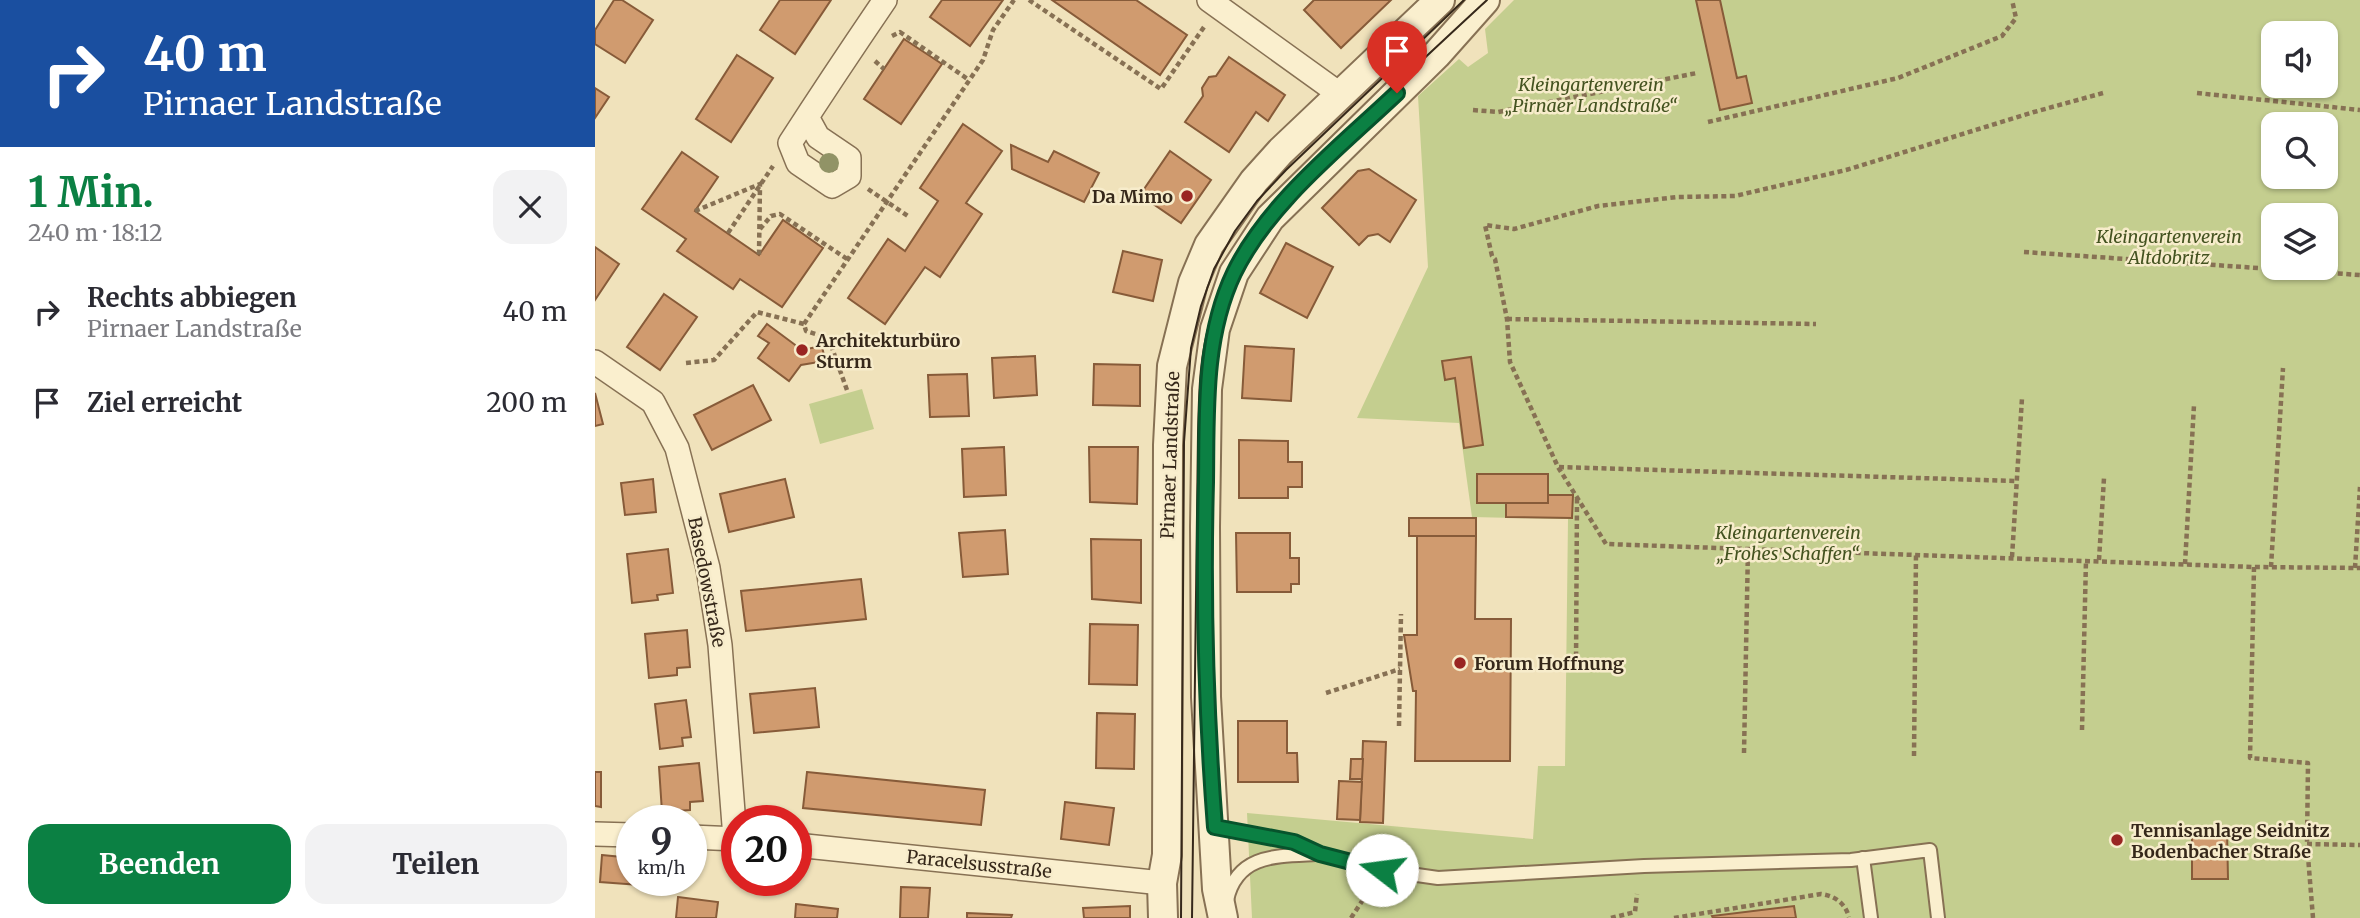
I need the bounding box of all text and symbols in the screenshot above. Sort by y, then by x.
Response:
pin [1367,21,1427,93]
map controls [2261,21,2338,280]
button: sound [2261,21,2338,98]
text: 40 m [143,23,267,84]
icon: right [28,28,119,119]
icon: arrive [1378,32,1416,70]
park label: Kleingartenverein „Pirnaer Landstraße“ [1504,73,1678,117]
text: Pirnaer Landstraße [143,84,442,124]
button: search [2261,112,2338,189]
text: 1 Min. [28,166,154,218]
button: close [493,170,567,244]
place label: Da Mimo [1092,185,1173,208]
marker: Da Mimo [1179,188,1195,204]
button: layers [2261,203,2338,280]
text: 240 m · 18:12 [28,218,163,247]
park label: Kleingartenverein Altdobritz [2095,225,2242,269]
text: Rechts abbiegen [87,281,297,314]
icon: right [28,293,66,331]
text: 40 m [503,295,567,328]
text: Pirnaer Landstraße [87,314,302,343]
place label: Architekturbüro Sturm [815,329,960,373]
marker: Architekturbüro Sturm [794,342,810,358]
street label: Pirnaer Landstraße [1156,371,1184,539]
icon: arrive [28,384,66,422]
text: Ziel erreicht [87,386,242,419]
text: 200 m [486,386,567,419]
street label: Basedowstraße [683,515,731,649]
park label: Kleingartenverein „Frohes Schaffen“ [1714,521,1861,565]
place label: Forum Hoffnung [1474,652,1624,675]
marker: Forum Hoffnung [1452,655,1468,671]
speed limit sign: 20 [721,805,812,896]
text: 9 [651,819,672,863]
place label: Tennisanlage Seidnitz Bodenbacher Straße [2131,819,2330,863]
button: Beenden [28,824,291,904]
button: Teilen [305,824,567,904]
marker: Tennisanlage Seidnitz Bodenbacher Straße [2109,832,2125,848]
position arrow [1345,833,1419,907]
street label: Paracelsusstraße [905,845,1053,883]
text: km/h [638,856,685,879]

